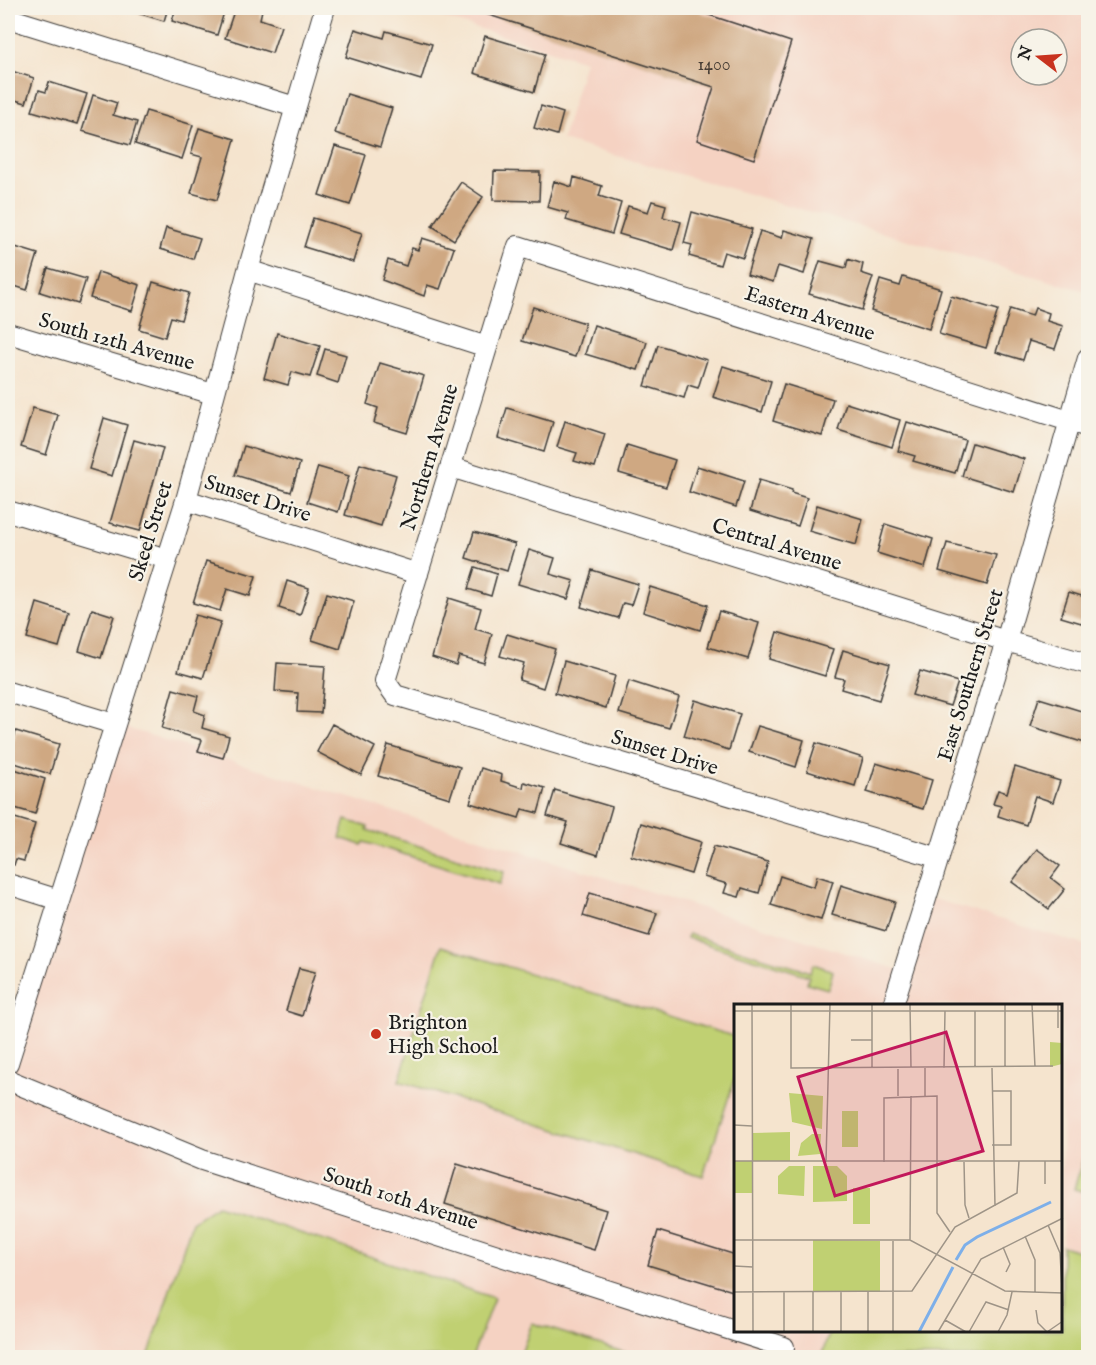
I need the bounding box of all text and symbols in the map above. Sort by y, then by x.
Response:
north arrow [1009,27,1069,87]
text: N [1015,44,1038,64]
house number: 1400 [697,54,731,77]
street label: Eastern Avenue [741,281,878,348]
street label: South 12th Avenue [36,307,198,378]
street label: Northern Avenue [395,380,466,534]
street label: Sunset Drive [201,470,315,529]
street label: Skeel Street [123,478,179,585]
street label: Central Avenue [708,513,845,578]
street label: East Southern Street [932,586,1011,765]
street label: Sunset Drive [608,724,722,783]
inset map [734,1004,1063,1332]
place label: Brighton High School [388,1010,498,1061]
marker: Brighton High School [369,1027,383,1041]
street label: South 10th Avenue [320,1162,482,1237]

